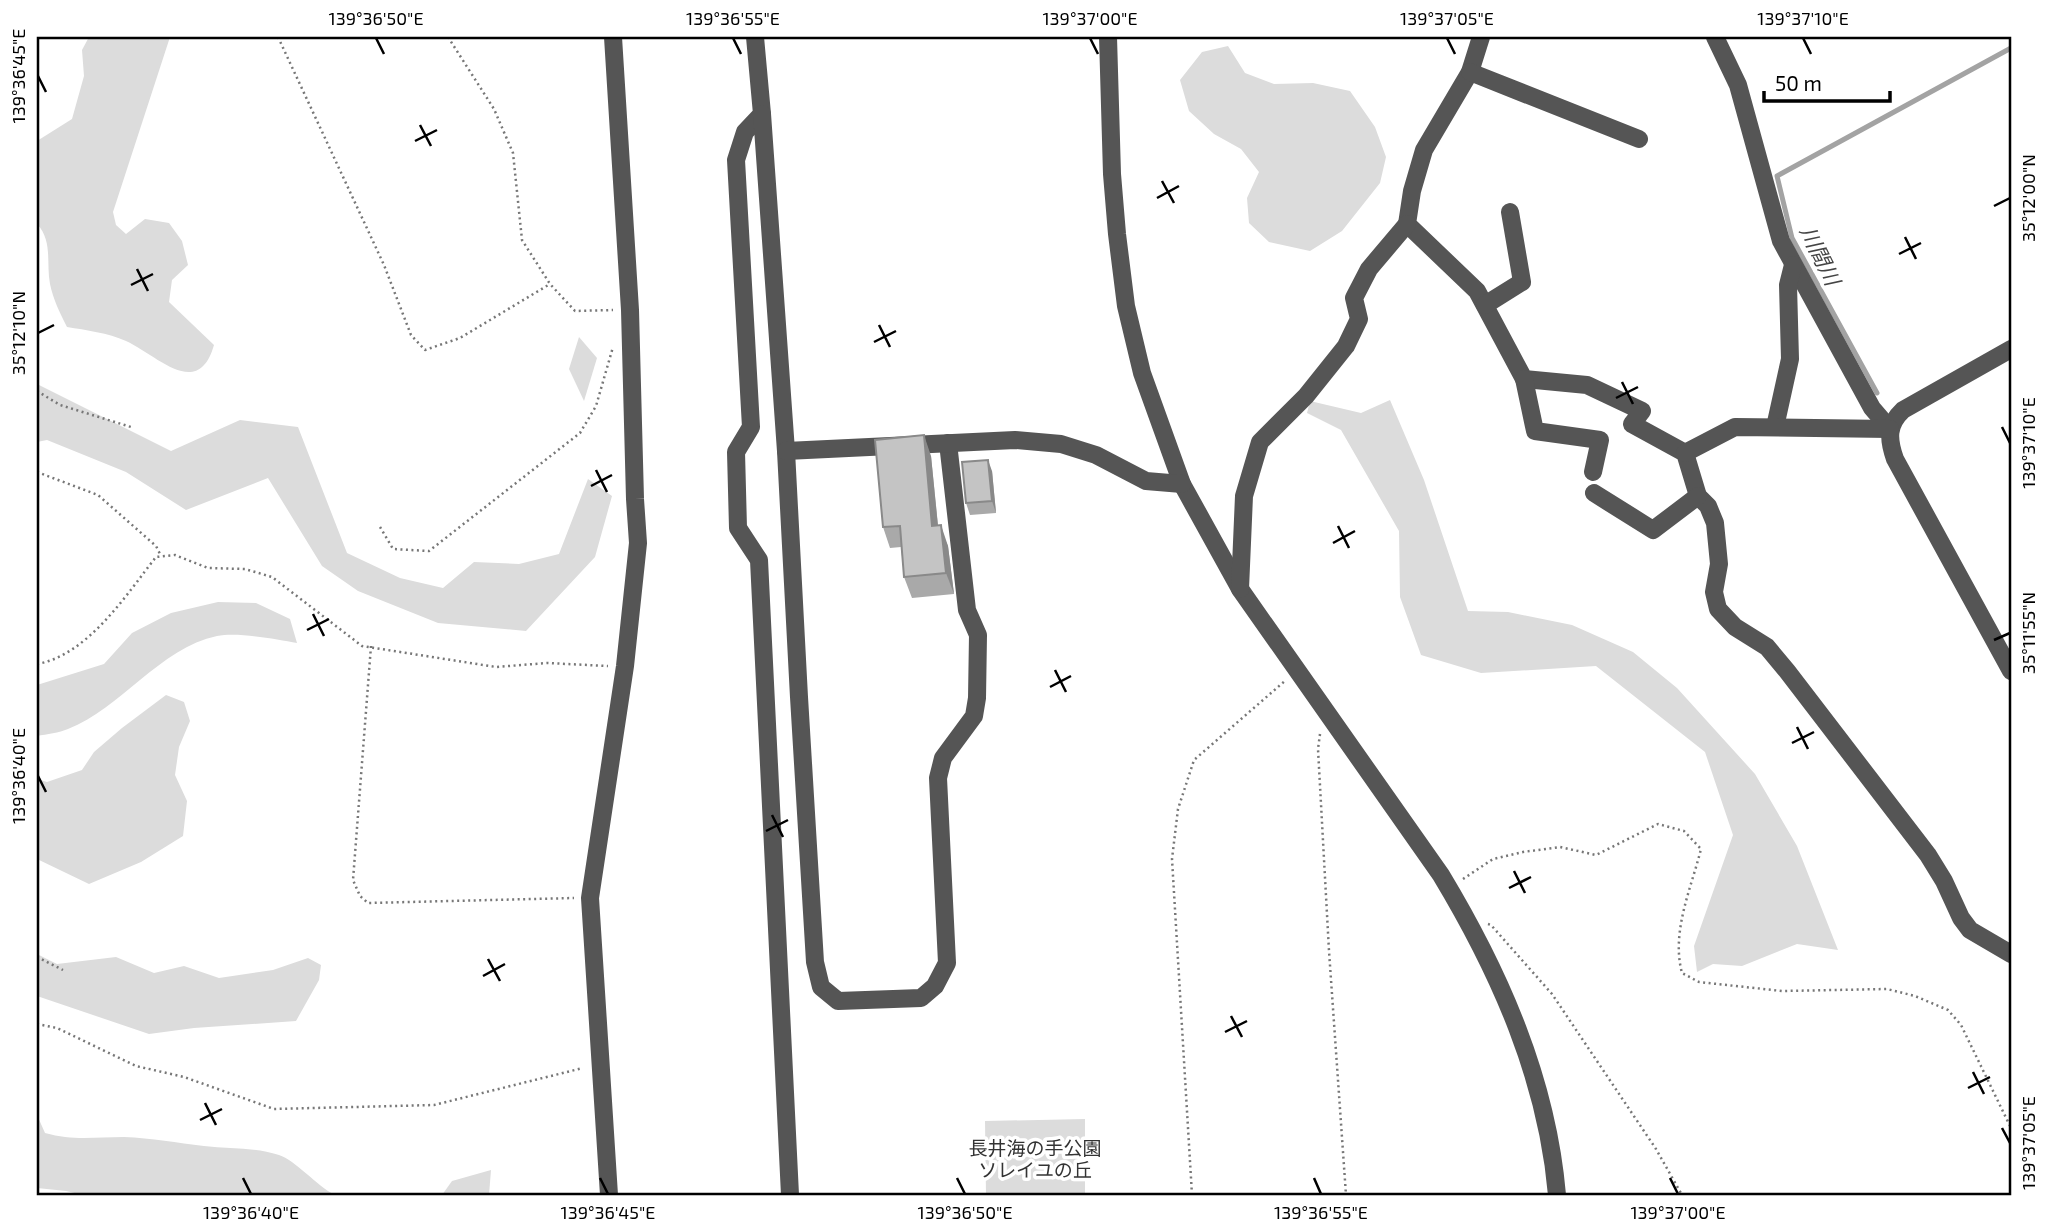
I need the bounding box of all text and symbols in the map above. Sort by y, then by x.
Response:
text: 139°36'50"E [328,7,424,29]
text: 139°36'55"E [686,7,780,29]
text: 139°37'00"E [1042,7,1138,29]
text: 139°37'05"E [1400,7,1494,29]
text: 139°37'10"E [1757,7,1849,29]
text: 139°36'45"E [7,29,29,123]
scale bar [1764,60,1890,104]
text: 50 m [1775,70,1822,95]
text: 35°12'00"N [2017,154,2039,242]
water label: 川間川 [1796,221,1847,291]
text: 35°12'10"N [7,291,29,375]
text: 139°37'10"E [2017,397,2039,489]
text: 35°11'55"N [2017,592,2039,674]
text: 139°36'40"E [7,728,29,824]
text: 139°37'05"E [2017,1096,2039,1190]
park label: 長井海の手公園 ソレイユの丘 [968,1136,1102,1181]
text: 139°36'40"E [203,1201,299,1223]
text: 139°36'45"E [561,1201,655,1223]
text: 139°36'50"E [917,1201,1013,1223]
text: 139°36'55"E [1274,1201,1368,1223]
text: 139°37'00"E [1630,1201,1726,1223]

